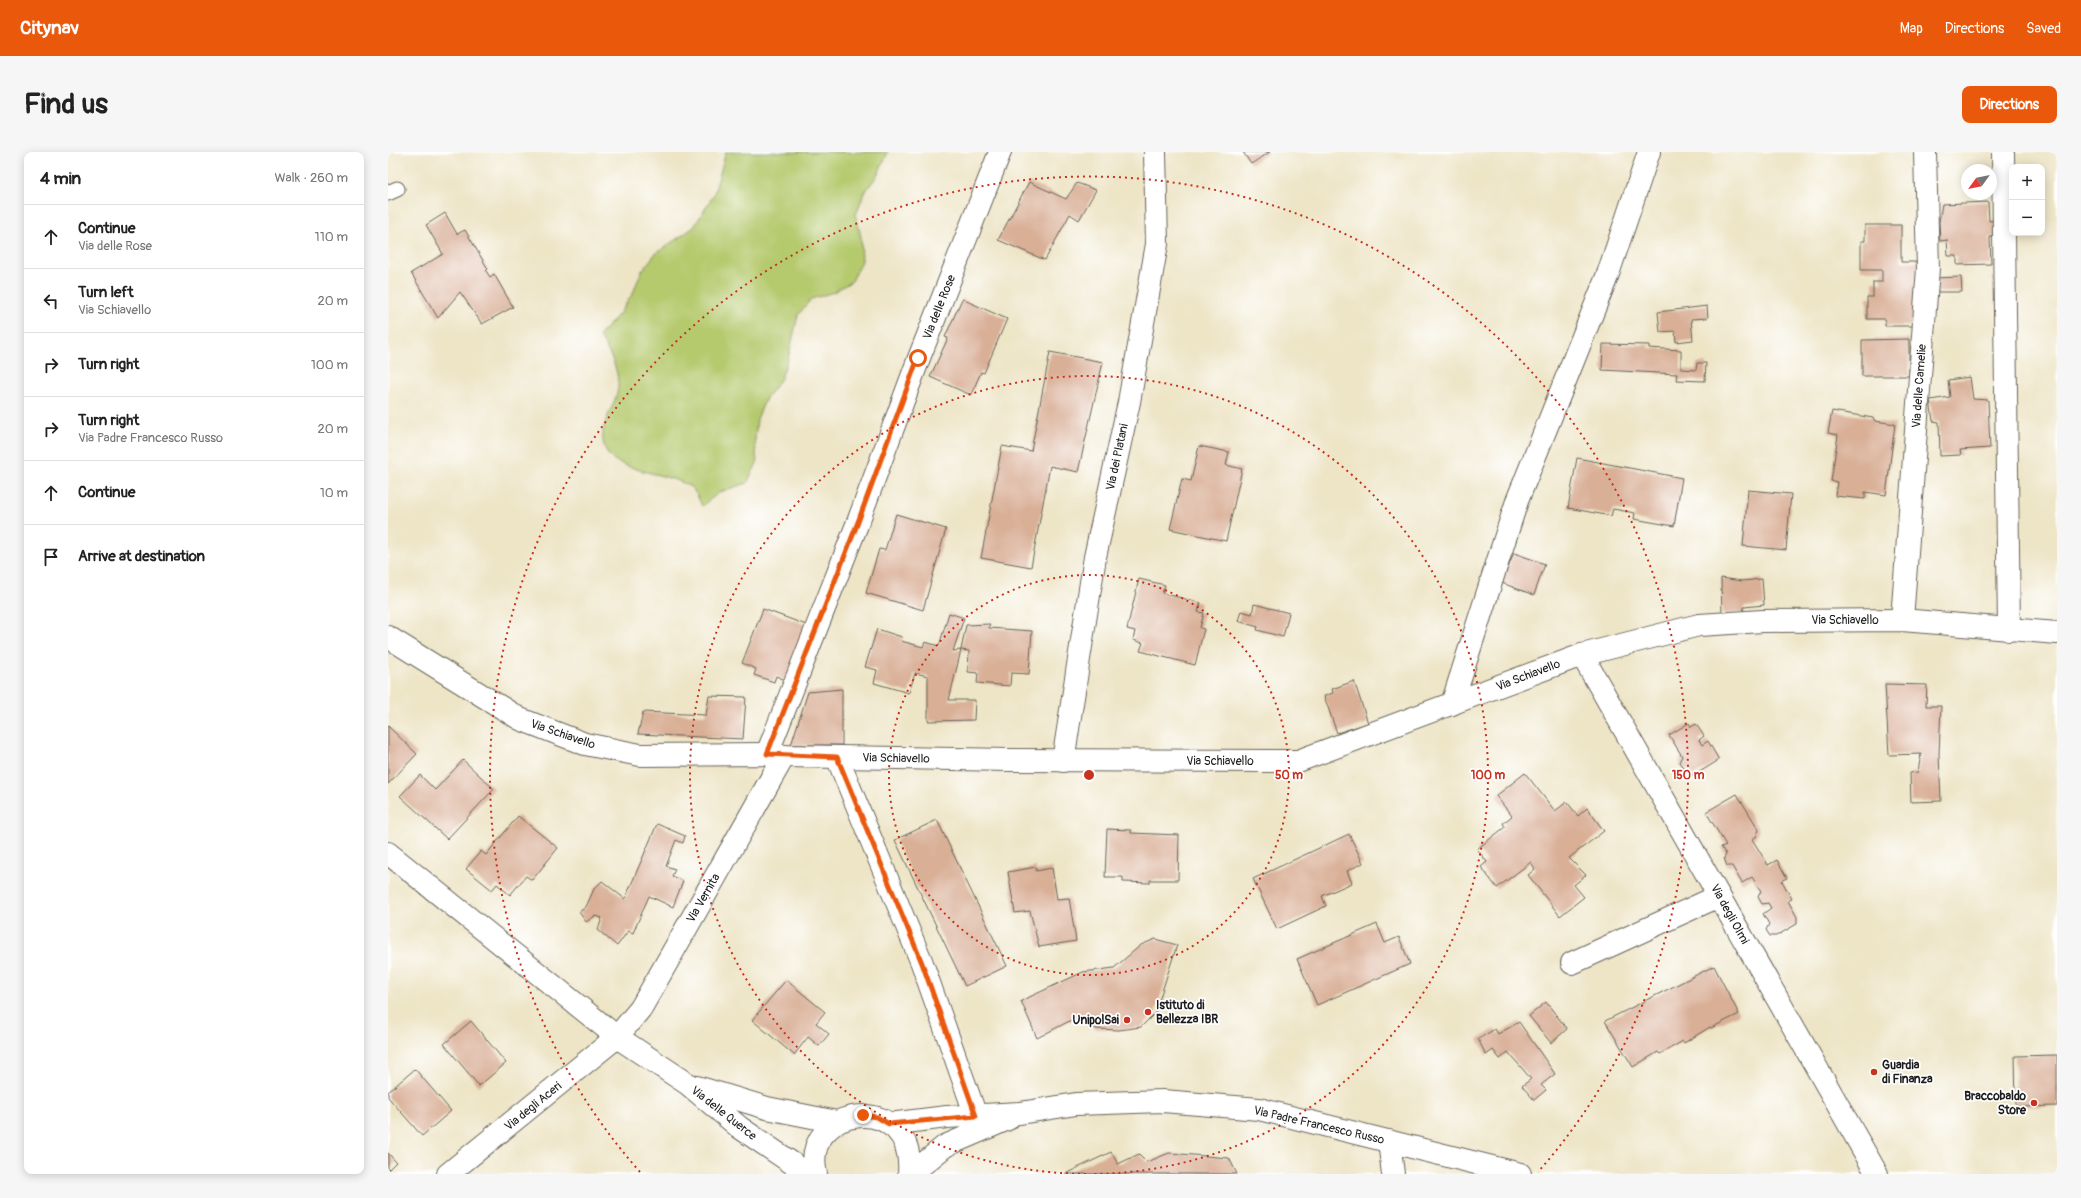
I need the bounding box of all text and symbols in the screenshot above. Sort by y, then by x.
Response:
text: Citynav [20,16,79,40]
text: Map [1900,20,1923,37]
text: Directions [1945,20,2004,37]
text: Saved [2026,20,2061,37]
button: Directions [1962,86,2057,123]
text: Find us [24,87,108,122]
north arrow [1961,164,1997,200]
map controls [2009,164,2045,236]
button: + [2009,164,2045,200]
text: 4 min [40,168,81,189]
text: Walk · 260 m [274,170,348,186]
button: − [2009,200,2045,236]
text: Continue [78,219,136,238]
icon: ahead [40,226,62,248]
text: 110 m [315,229,348,245]
text: Via delle Rose [78,238,152,254]
street label: Via delle Rose [920,273,959,342]
text: Turn left [78,283,134,302]
icon: left [40,290,62,312]
text: 20 m [317,293,348,309]
text: Via Schiavello [78,302,151,318]
street label: Via delle Camelie [1909,343,1930,429]
route start [909,349,927,367]
icon: right [40,354,62,376]
text: Turn right [78,355,139,374]
text: 100 m [311,357,348,373]
text: Turn right [78,411,139,430]
icon: right [40,418,62,440]
text: 20 m [317,421,348,437]
street label: Via dei Platani [1103,422,1132,492]
text: Via Padre Francesco Russo [78,430,223,446]
icon: ahead [40,482,62,504]
text: Continue [78,483,136,502]
text: 10 m [320,485,348,501]
icon: arrive [40,546,62,568]
text: Arrive at destination [78,547,205,566]
street label: Via Schiavello [1811,613,1879,628]
street label: Via Schiavello [1494,656,1563,695]
street label: Via Schiavello [528,716,598,753]
street label: Via Schiavello [862,750,930,767]
street label: Via Schiavello [1186,754,1254,769]
centre of rings [1082,768,1096,782]
text: 50 m [1275,768,1303,783]
text: 100 m [1471,768,1506,783]
text: 150 m [1672,768,1705,783]
street label: Via Vernita [683,871,724,925]
street label: Via degli Olmi [1707,882,1752,947]
place label: Istituto di Bellezza IBR [1156,998,1218,1027]
marker: Istituto di Bellezza IBR [1143,1007,1153,1017]
place label: UnipolSai [1072,1013,1119,1028]
marker: UnipolSai [1122,1015,1132,1025]
place label: Guardia di Finanza [1882,1058,1933,1087]
marker: Guardia di Finanza [1869,1067,1879,1077]
street label: Via degli Aceri [502,1079,565,1134]
street label: Via delle Querce [688,1083,760,1144]
place label: Braccobaldo Store [1964,1089,2027,1118]
marker: Braccobaldo Store [2029,1098,2039,1108]
street label: Via Padre Francesco Russo [1252,1103,1386,1148]
route end [854,1106,872,1124]

